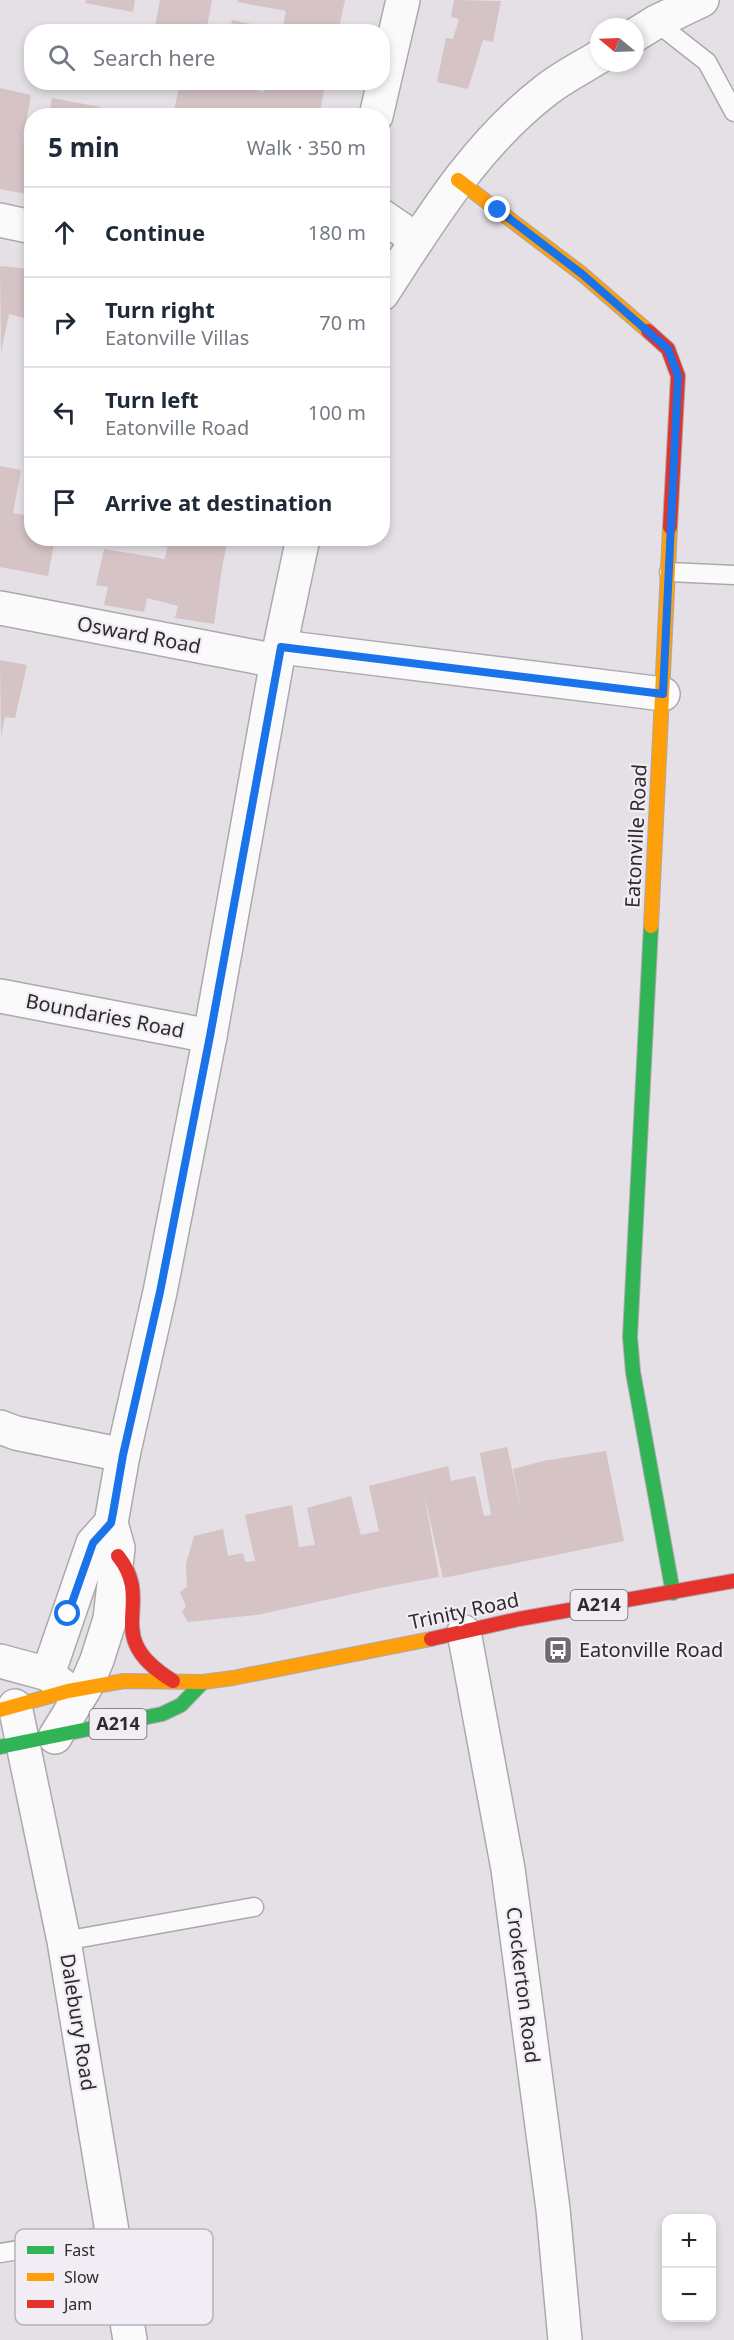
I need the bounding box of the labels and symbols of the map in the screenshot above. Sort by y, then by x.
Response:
north arrow [590,18,644,72]
route end [484,196,510,222]
street label: Osward Road [75,609,203,660]
street label: Eatonville Road [618,763,653,909]
street label: Boundaries Road [24,987,187,1044]
street label: Trinity Road [406,1586,521,1635]
road number: A214 [570,1590,628,1620]
route start [54,1600,80,1626]
bus stop icon: Eatonville Road [542,1634,574,1666]
place label: Eatonville Road [579,1636,723,1663]
road number: A214 [90,1709,146,1739]
street label: Crockerton Road [501,1905,546,2065]
street label: Dalebury Road [54,1951,103,2093]
legend [15,2229,213,2325]
text: Fast [64,2239,95,2261]
text: Slow [64,2266,99,2288]
text: Jam [62,2293,92,2315]

